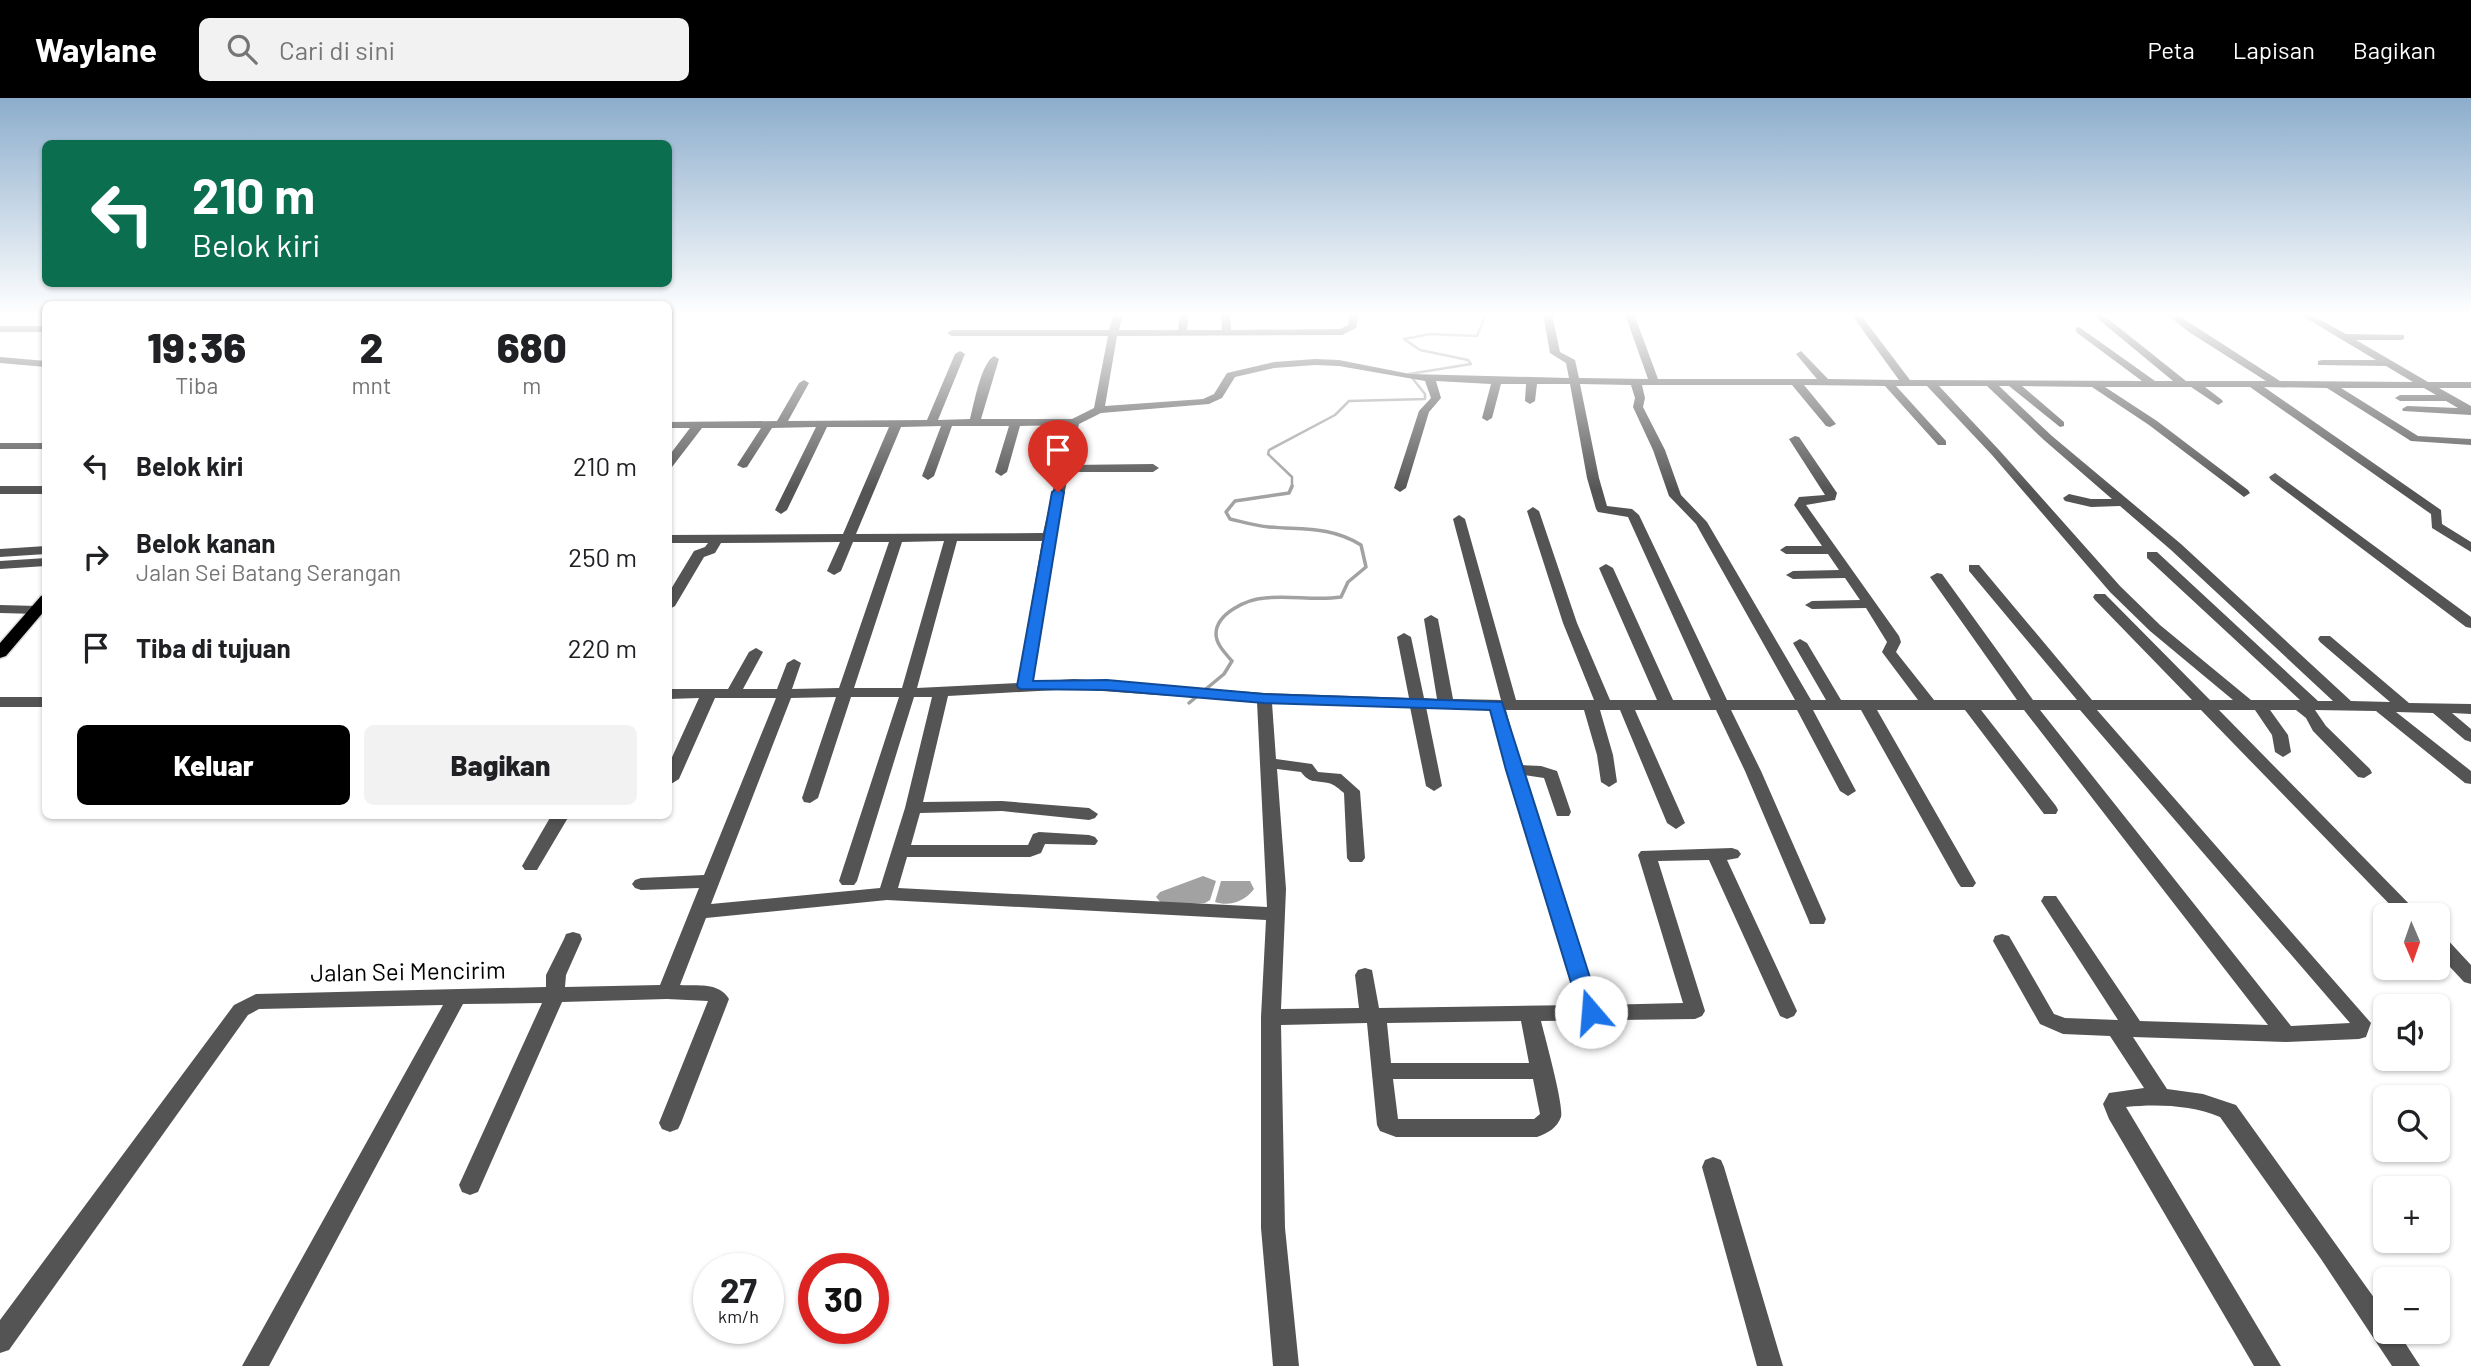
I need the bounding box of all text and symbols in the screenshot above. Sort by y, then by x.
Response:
search box [199,18,689,81]
text: Waylane [35,29,157,69]
icon: search [223,30,261,68]
text: Cari di sini [279,34,395,65]
text: Peta [2147,35,2195,64]
text: Lapisan [2233,35,2315,64]
text: Bagikan [2353,35,2436,64]
text: 210 m [192,165,315,224]
icon: left [77,168,168,259]
text: Belok kiri [192,225,320,263]
text: 19:36 [147,321,246,371]
text: 2 [360,321,383,371]
text: 680 [497,321,567,371]
text: Tiba [175,371,218,399]
text: mnt [352,371,391,399]
text: m [522,371,541,399]
pin [1028,420,1088,492]
icon: arrive [1039,431,1077,469]
icon: left [77,447,115,485]
text: Belok kiri [136,450,243,481]
text: 210 m [573,450,637,481]
text: Belok kanan [136,527,275,558]
icon: right [77,538,115,576]
text: 250 m [568,541,637,572]
text: Jalan Sei Batang Serangan [136,558,401,586]
icon: arrive [77,629,115,667]
text: Tiba di tujuan [136,632,291,663]
text: 220 m [568,632,637,663]
button: Keluar [77,725,350,805]
button: Bagikan [364,725,637,805]
north arrow [2373,903,2450,980]
map controls [2373,903,2450,1344]
street label: Jalan Sei Mencirim [310,954,506,987]
position arrow [1554,975,1628,1049]
button: sound [2373,994,2450,1071]
button: search [2373,1085,2450,1162]
button: + [2373,1176,2450,1253]
speed limit sign: 30 [798,1253,889,1344]
button: − [2373,1267,2450,1344]
text: 27 [720,1268,757,1310]
text: km/h [718,1305,759,1327]

